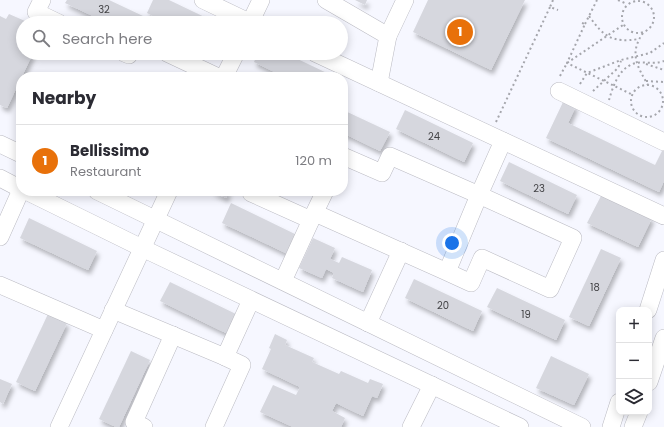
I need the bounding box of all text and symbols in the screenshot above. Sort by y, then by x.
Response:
house number: 32 [98,2,110,17]
search box [16,16,348,60]
pin: 1 [447,17,473,47]
icon: search [30,27,52,49]
text: Search here [62,28,152,49]
text: Nearby [32,86,96,110]
house number: 24 [428,129,440,144]
text: Bellissimo [70,140,149,161]
text: 1 [43,151,47,170]
text: 120 m [295,151,332,170]
text: Restaurant [70,162,141,181]
house number: 23 [533,181,545,196]
your location [442,233,462,253]
house number: 18 [590,280,600,295]
house number: 20 [437,298,449,313]
house number: 19 [521,307,531,322]
map controls [616,307,652,415]
button: + [616,307,652,343]
button: − [616,343,652,379]
button: layers [616,379,652,415]

